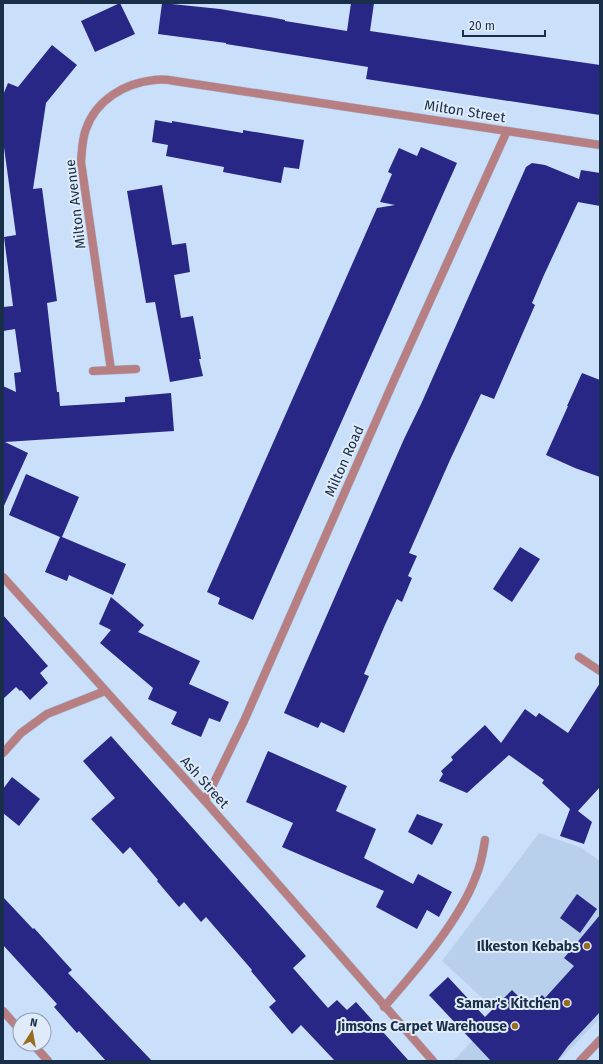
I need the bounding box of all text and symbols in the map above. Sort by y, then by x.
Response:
scale bar [463,12,545,38]
text: 20 m [469,19,495,33]
street label: Milton Street [423,97,508,126]
street label: Milton Avenue [62,158,89,250]
street label: Milton Road [321,423,368,499]
street label: Ash Street [177,753,233,813]
place label: Ilkeston Kebabs [477,938,579,955]
marker: Ilkeston Kebabs [582,941,592,951]
place label: Samar's Kitchen [456,995,559,1012]
marker: Samar's Kitchen [562,998,572,1008]
north arrow [12,1012,52,1052]
text: N [29,1016,39,1030]
place label: Jimsons Carpet Warehouse [336,1018,507,1035]
marker: Jimsons Carpet Warehouse [510,1021,520,1031]

